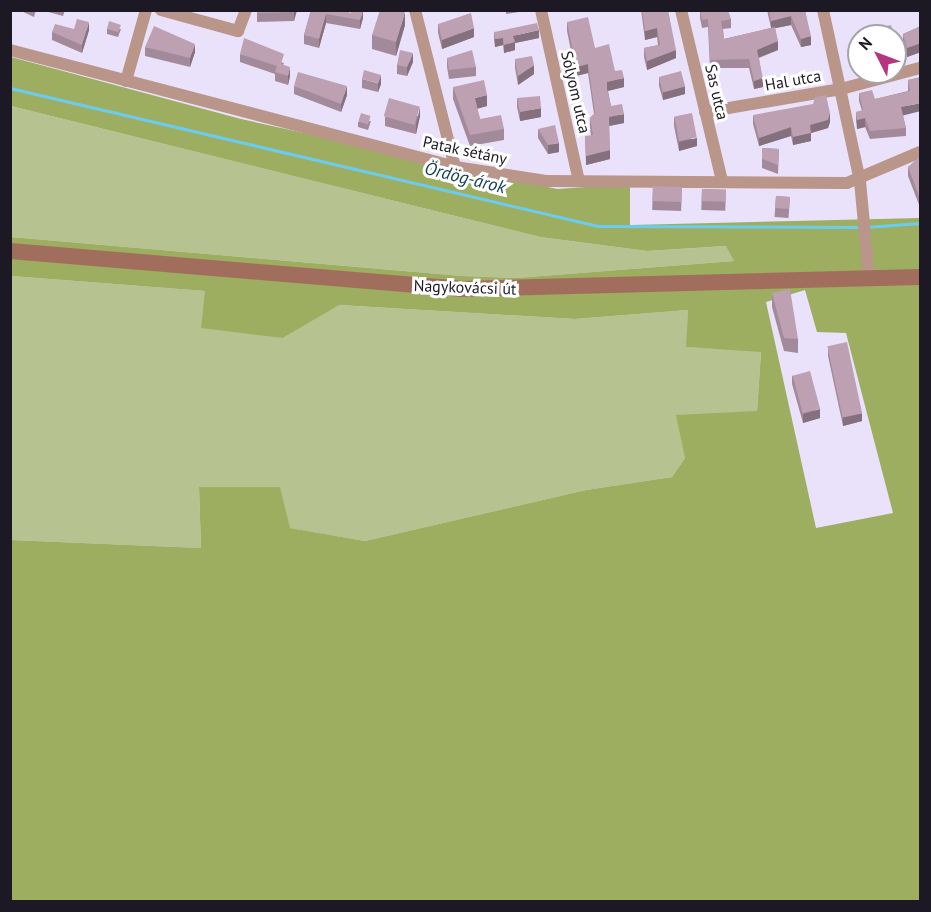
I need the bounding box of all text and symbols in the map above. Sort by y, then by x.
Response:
north arrow [847,24,907,84]
text: N [854,33,876,54]
street label: Sólyom utca [557,49,595,135]
street label: Sas utca [701,62,733,122]
street label: Hal utca [763,66,823,94]
street label: Patak sétány [421,132,509,168]
water label: Ördög-árok [422,158,508,198]
street label: Nagykovácsi út [413,276,517,298]

